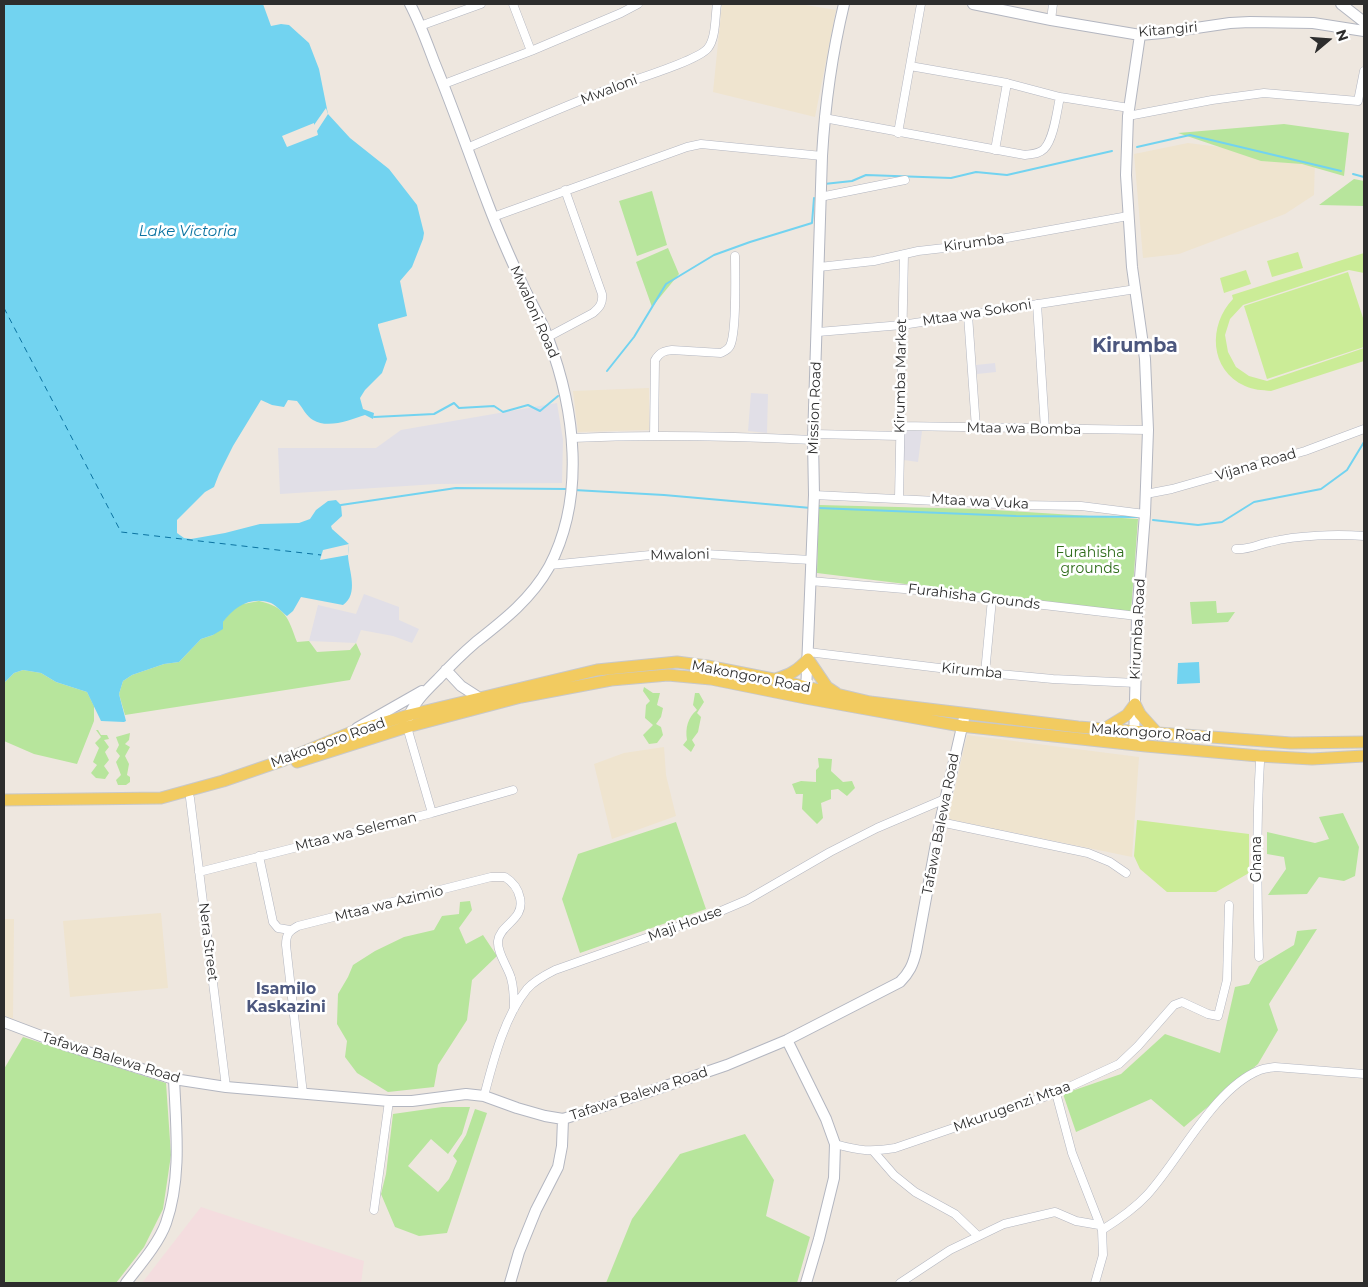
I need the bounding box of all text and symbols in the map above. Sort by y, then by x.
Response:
north arrow [1303,15,1353,65]
street label: Kitangiri [1138,19,1198,41]
text: N [1332,27,1353,44]
street label: Mwaloni [578,72,640,108]
water label: Lake Victoria [139,223,237,241]
street label: Kirumba [942,230,1006,256]
street label: Mwaloni Road [506,263,562,361]
street label: Mtaa wa Sokoni [921,296,1033,330]
street label: Kirumba Market [892,319,910,433]
district label: Kirumba [1092,335,1178,357]
street label: Mission Road [805,361,825,455]
street label: Mtaa wa Bomba [966,420,1082,438]
street label: Vijana Road [1214,445,1298,485]
street label: Mtaa wa Vuka [931,491,1029,513]
park label: Furahisha grounds [1055,545,1125,578]
street label: Mwaloni [650,546,710,564]
street label: Kirumba Road [1127,578,1149,680]
street label: Furahisha Grounds [907,581,1041,613]
street label: Makongoro Road [690,657,812,697]
street label: Kirumba [941,659,1003,683]
street label: Makongoro Road [268,714,388,772]
street label: Makongoro Road [1090,720,1212,746]
street label: Tafawa Balewa Road [919,752,963,896]
street label: Mtaa wa Seleman [293,809,419,855]
street label: Ghana [1249,836,1265,882]
street label: Mtaa wa Azimio [333,882,445,926]
street label: Nera Street [195,902,221,982]
street label: Maji House [646,903,724,945]
district label: Isamilo Kaskazini [246,979,326,1017]
street label: Tafawa Balewa Road [40,1029,182,1087]
street label: Tafawa Balewa Road [568,1064,710,1124]
street label: Mkurugenzi Mtaa [951,1078,1073,1136]

